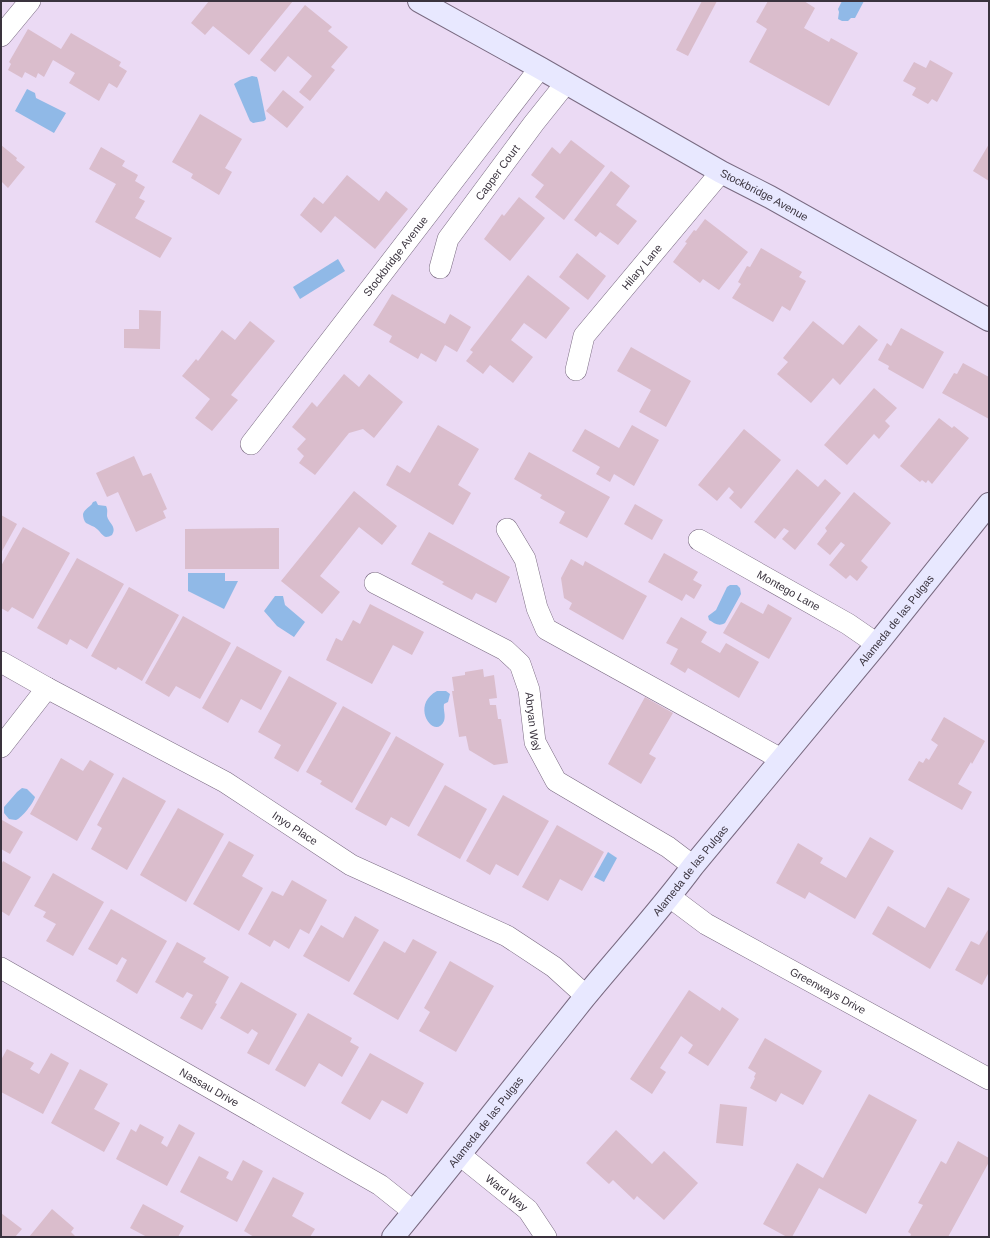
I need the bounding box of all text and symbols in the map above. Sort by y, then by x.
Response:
street label: Capper Court [473,142,522,203]
street label: Stockbridge Avenue [718,167,810,223]
street label: Stockbridge Avenue [361,214,430,298]
street label: Hilary Lane [619,242,664,292]
street label: Montego Lane [755,568,822,613]
street label: Alameda de las Pulgas [856,572,936,668]
street label: Abryan Way [523,691,545,753]
street label: Inyo Place [270,809,320,847]
street label: Alameda de las Pulgas [650,822,731,918]
street label: Greenways Drive [788,965,868,1016]
street label: Nassau Drive [178,1066,241,1109]
street label: Alameda de las Pulgas [446,1074,526,1170]
street label: Ward Way [483,1172,530,1214]

